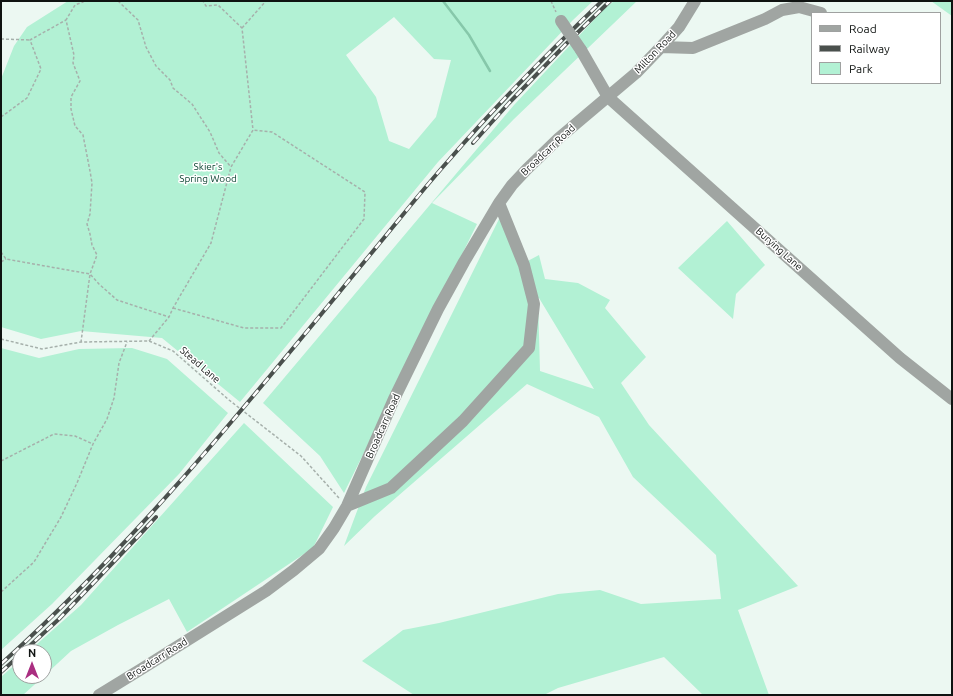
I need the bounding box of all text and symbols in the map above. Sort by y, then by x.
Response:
legend [811,12,941,84]
text: Road [849,22,877,35]
street label: Milton Road [632,28,678,76]
text: Railway [849,42,890,55]
text: Park [849,62,873,75]
street label: Broadcarr Road [518,122,578,178]
park label: Skier's Spring Wood [179,161,237,184]
street label: Burying Lane [753,225,805,273]
street label: Stead Lane [177,344,223,386]
street label: Broadcarr Road [363,392,403,460]
street label: Broadcarr Road [124,635,190,683]
north arrow [12,644,52,684]
text: N [28,647,36,659]

